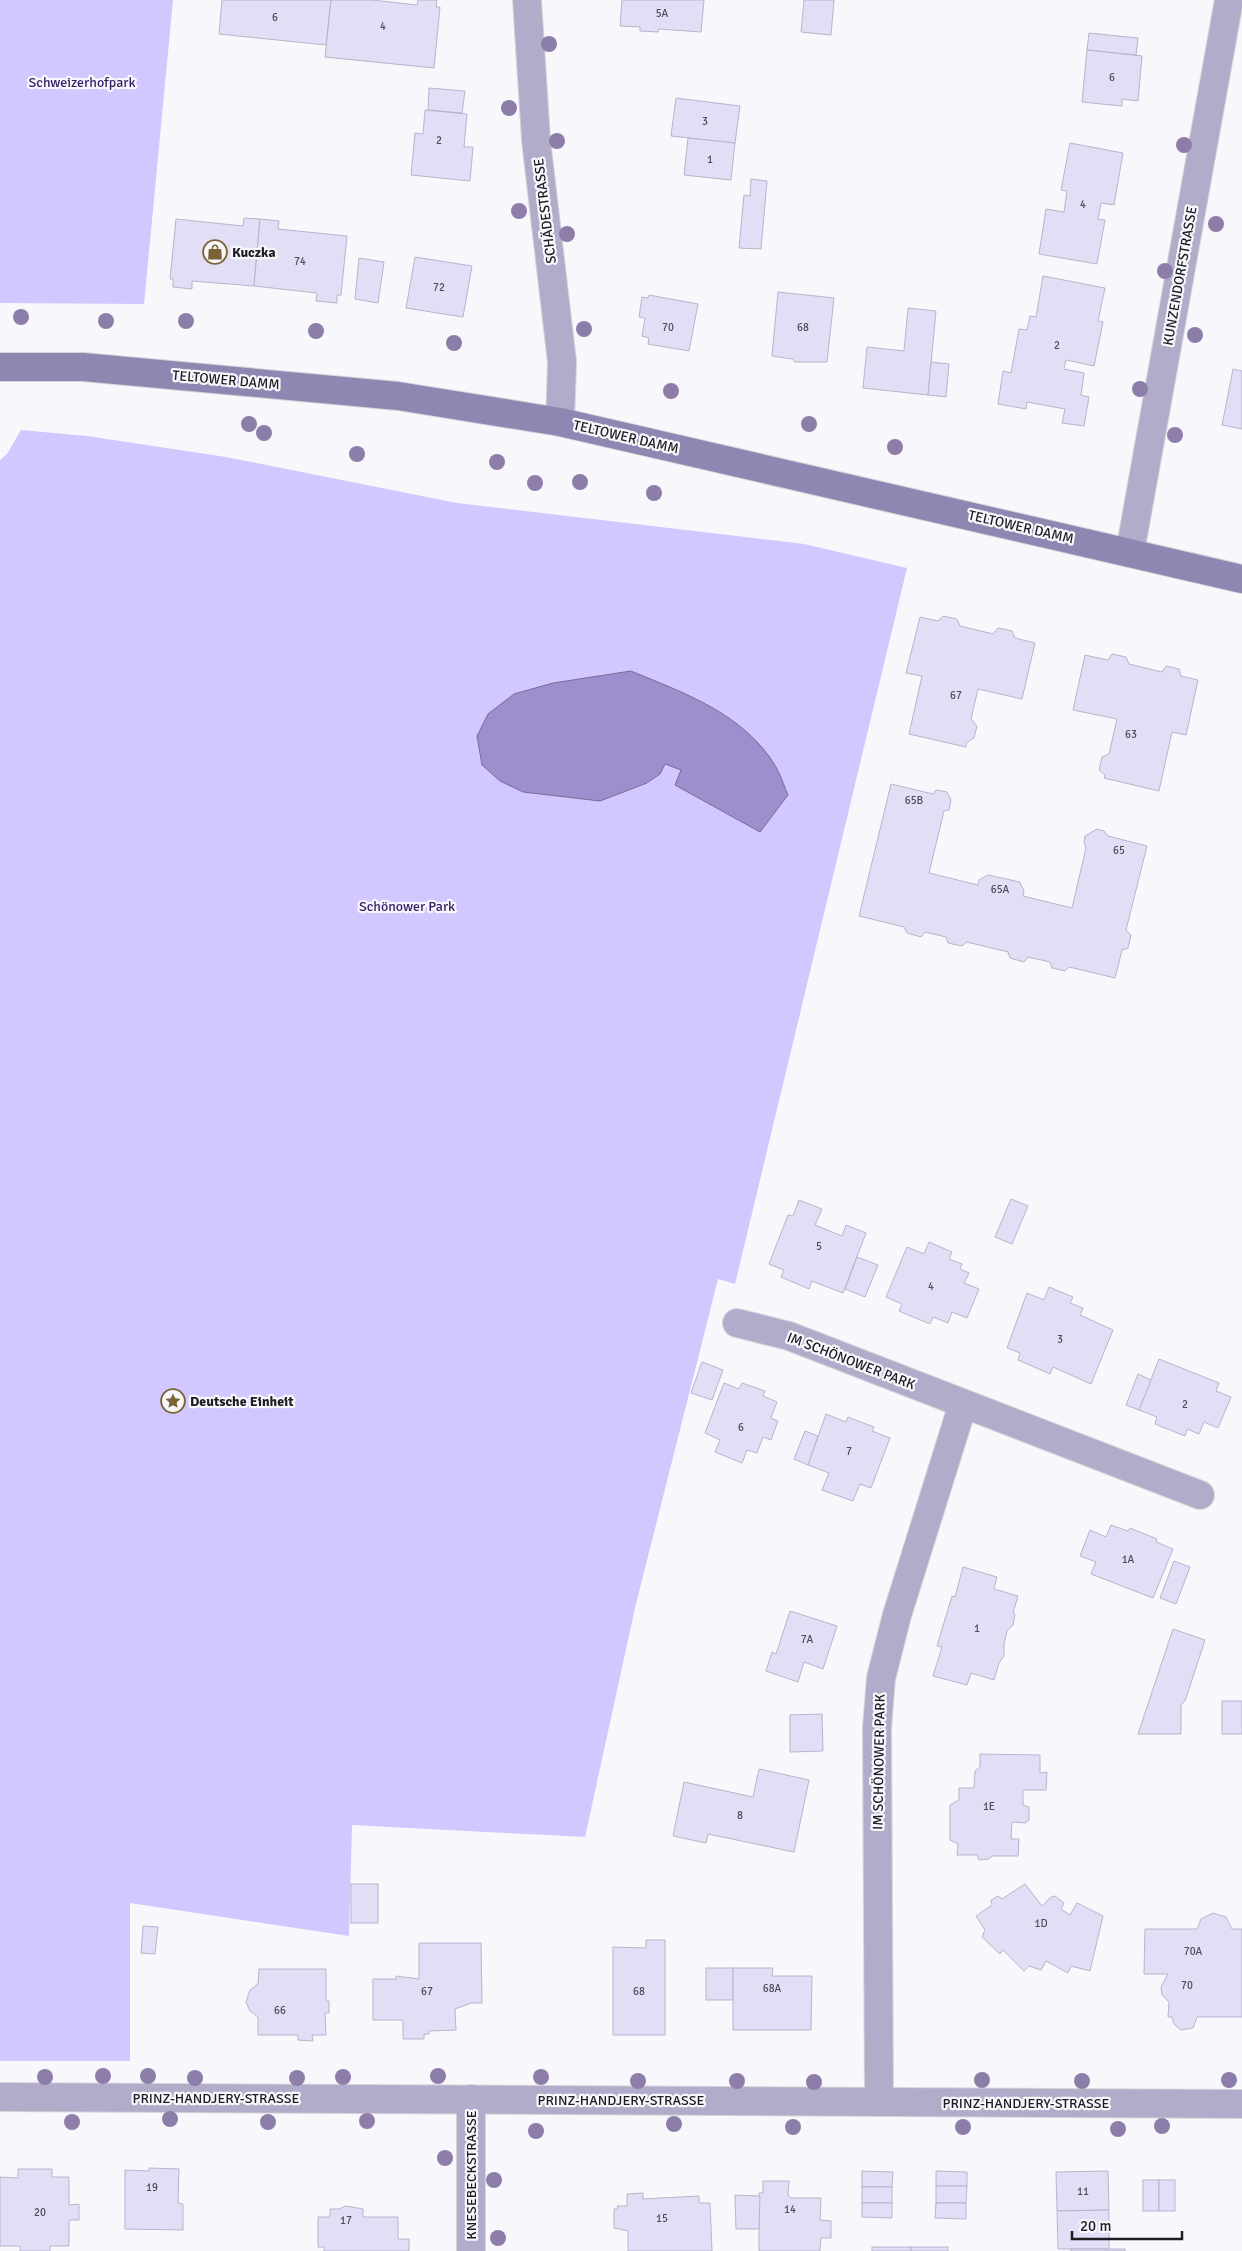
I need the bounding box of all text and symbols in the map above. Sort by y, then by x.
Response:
house number: 5A [656,7,669,20]
house number: 6 [272,11,278,24]
house number: 4 [380,20,386,33]
house number: 6 [1109,71,1115,84]
park label: Schweizerhofpark [29,74,135,91]
house number: 3 [702,115,708,128]
house number: 2 [436,134,442,147]
house number: 1 [707,153,713,166]
street label: SCHÄDESTRASSE [530,157,560,265]
house number: 4 [1080,198,1086,211]
street label: KUNZENDORFSTRASSE [1159,205,1201,347]
shop icon: Kuczka [202,239,228,265]
place label: Kuczka [232,244,276,261]
house number: 74 [294,255,306,268]
house number: 72 [433,281,445,294]
house number: 70 [662,321,674,334]
house number: 68 [797,321,809,334]
house number: 2 [1054,339,1060,352]
street label: TELTOWER DAMM [172,367,280,393]
street label: TELTOWER DAMM [572,417,680,457]
street label: TELTOWER DAMM [967,507,1075,547]
house number: 67 [950,689,962,702]
house number: 63 [1125,728,1137,741]
house number: 65B [905,794,924,807]
house number: 65 [1113,844,1125,857]
house number: 65A [991,883,1010,896]
park label: Schönower Park [359,898,455,915]
house number: 5 [816,1240,822,1253]
house number: 4 [928,1280,934,1293]
street label: IM SCHÖNOWER PARK [785,1329,918,1393]
house number: 3 [1057,1333,1063,1346]
place icon: Deutsche Einheit [160,1388,186,1414]
place label: Deutsche Einheit [190,1393,294,1410]
house number: 2 [1182,1398,1188,1411]
house number: 6 [738,1421,744,1434]
house number: 7 [846,1445,852,1458]
house number: 1A [1122,1553,1135,1566]
house number: 1 [974,1622,980,1635]
house number: 7A [801,1633,814,1646]
street label: IM SCHÖNOWER PARK [869,1693,889,1830]
house number: 1E [983,1800,995,1813]
house number: 8 [737,1809,743,1822]
house number: 1D [1034,1917,1048,1930]
house number: 70A [1184,1945,1203,1958]
house number: 70 [1181,1979,1193,1992]
house number: 68A [763,1982,782,1995]
house number: 67 [421,1985,433,1998]
house number: 68 [633,1985,645,1998]
house number: 66 [274,2004,286,2017]
street label: PRINZ-HANDJERY-STRASSE [133,2090,300,2107]
street label: PRINZ-HANDJERY-STRASSE [538,2092,705,2109]
street label: PRINZ-HANDJERY-STRASSE [943,2095,1110,2112]
street label: KNESEBECKSTRASSE [463,2110,480,2240]
house number: 19 [146,2181,158,2194]
house number: 11 [1077,2185,1089,2198]
house number: 14 [784,2203,796,2216]
house number: 20 [34,2206,46,2219]
scale bar [1072,2208,1182,2240]
house number: 15 [656,2212,668,2225]
house number: 17 [340,2214,352,2227]
text: 20 m [1080,2217,1111,2235]

